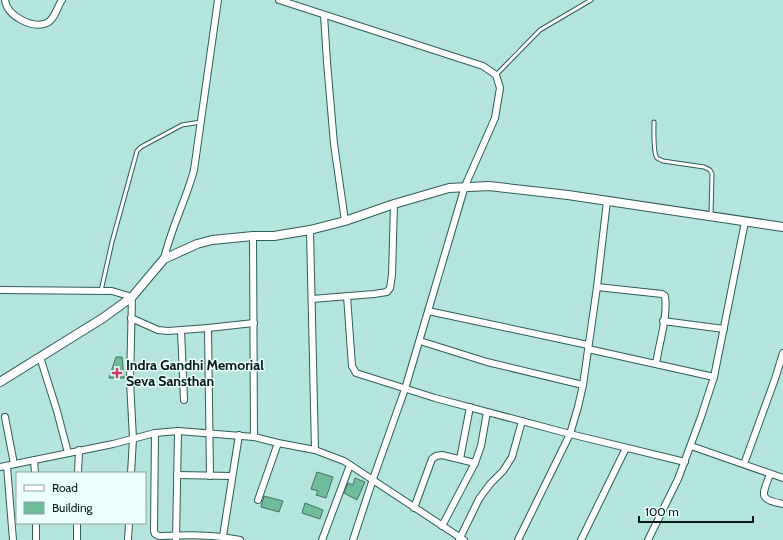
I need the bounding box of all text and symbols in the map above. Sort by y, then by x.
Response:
place label: Indra Gandhi Memorial Seva Sansthan [126,356,264,390]
marker: Indra Gandhi Memorial Seva Sansthan [111,367,123,379]
legend [16,472,146,524]
text: Road [52,480,78,495]
scale bar [639,498,753,524]
text: Building [52,500,94,515]
text: 100 m [645,504,679,519]

